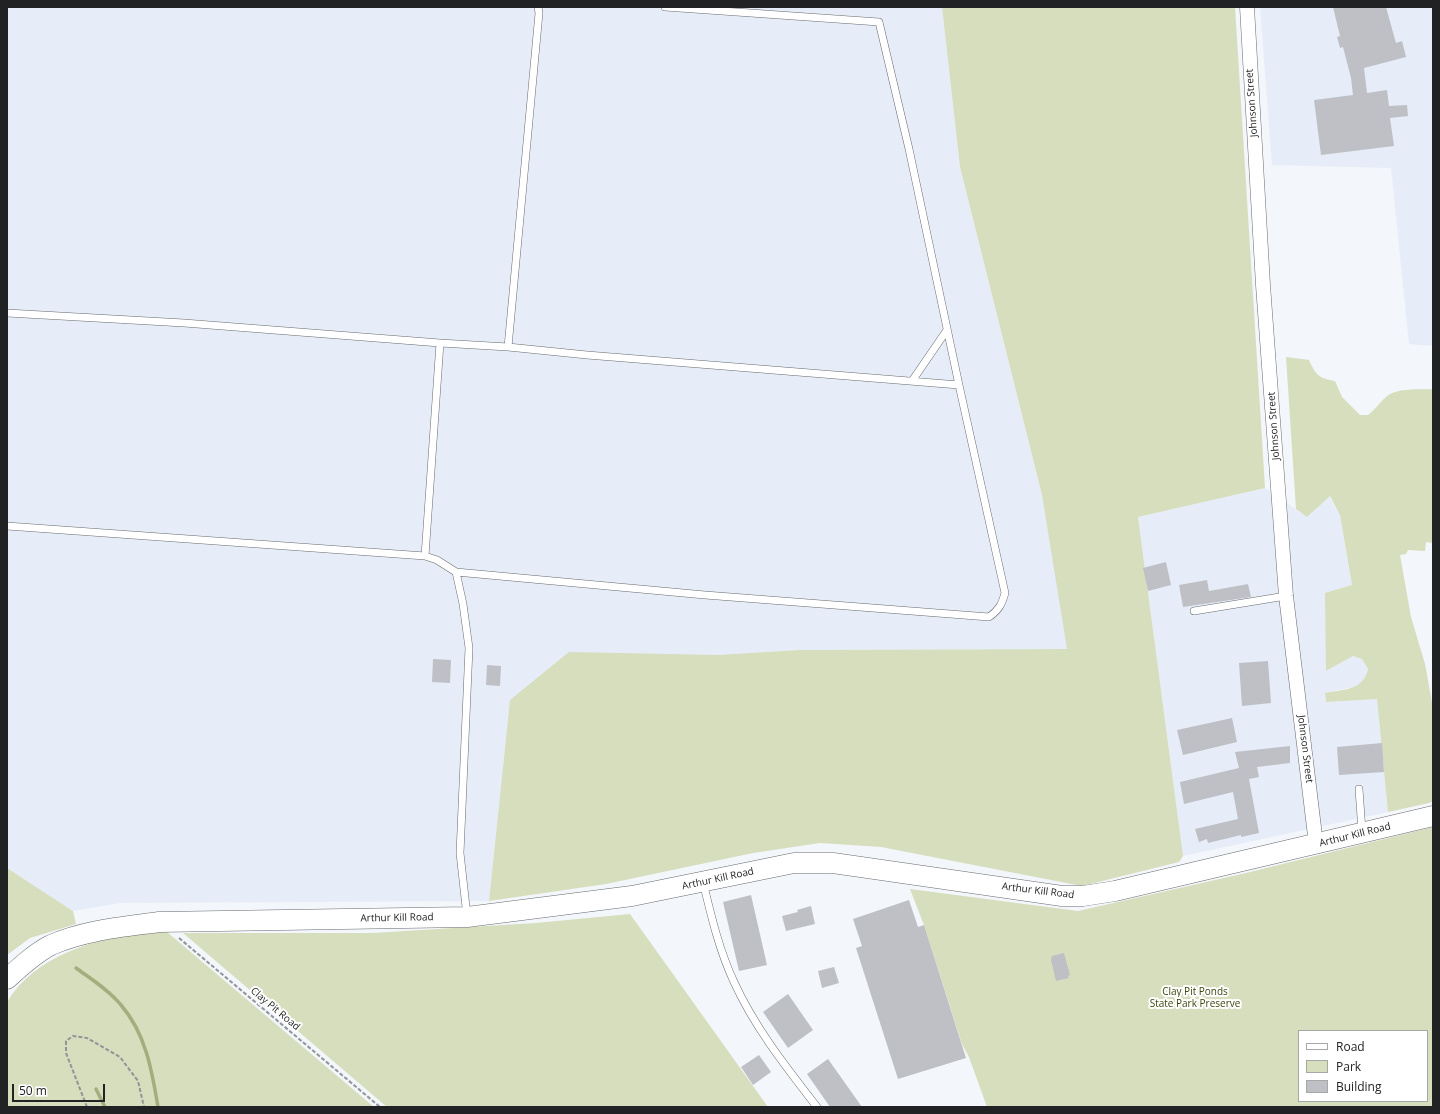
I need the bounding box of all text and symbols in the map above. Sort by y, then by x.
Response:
street label: Johnson Street [1244,68,1260,138]
street label: Johnson Street [1266,391,1282,461]
street label: Johnson Street [1295,714,1315,784]
street label: Arthur Kill Road [1318,820,1392,850]
street label: Arthur Kill Road [681,866,755,892]
street label: Arthur Kill Road [1001,881,1075,901]
street label: Arthur Kill Road [360,911,434,925]
street label: Clay Pit Road [248,985,302,1033]
park label: Clay Pit Ponds State Park Preserve [1150,986,1240,1010]
legend [1298,1030,1428,1102]
text: Road [1336,1038,1365,1055]
text: Park [1336,1058,1361,1075]
scale bar [14,1076,107,1102]
text: Building [1336,1078,1381,1095]
text: 50 m [19,1082,47,1099]

